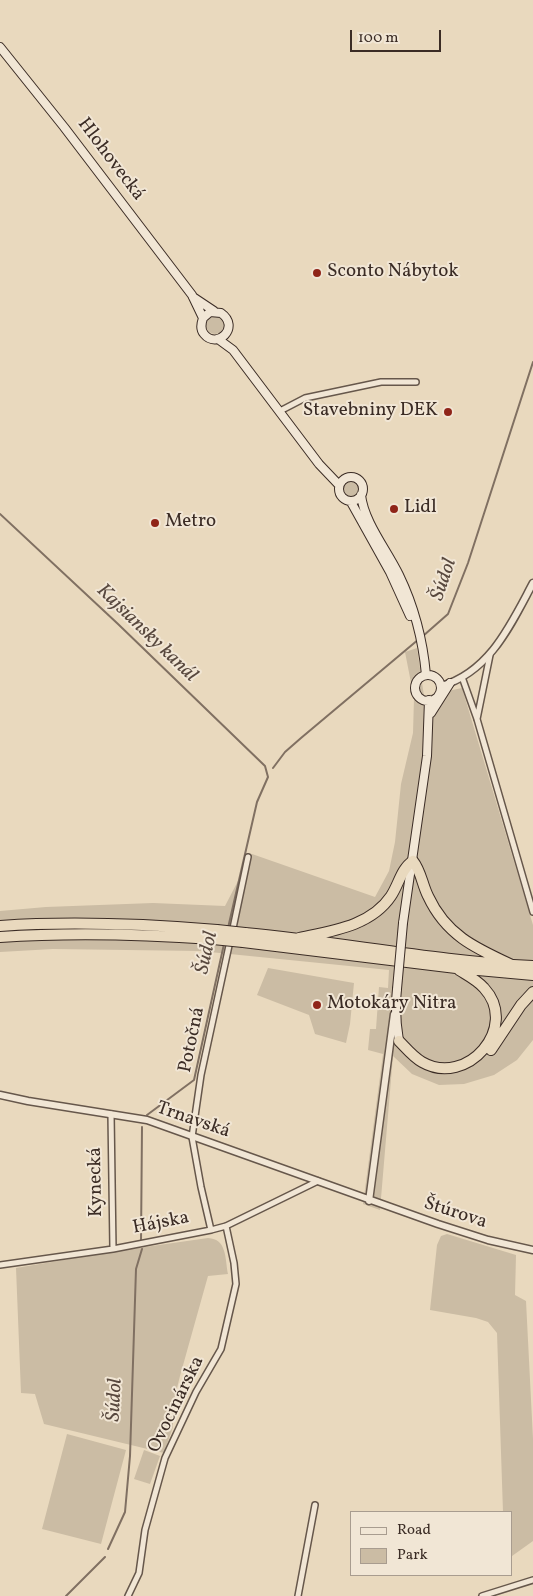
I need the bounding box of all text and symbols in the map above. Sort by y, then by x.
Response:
scale bar [353,20,444,52]
text: 100 m [358,28,398,49]
street label: Hlohovecká [71,114,149,206]
place label: Sconto Nábytok [327,262,459,284]
marker: Sconto Nábytok [311,267,323,279]
place label: Stavebniny DEK [303,401,438,423]
marker: Stavebniny DEK [442,406,454,418]
place label: Lidl [404,498,437,520]
marker: Lidl [388,503,400,515]
place label: Metro [165,512,216,534]
marker: Metro [149,517,161,529]
water label: Šúdol [427,556,463,604]
water label: Kajsiansky kanál [91,580,201,688]
water label: Šúdol [191,929,225,977]
place label: Motokáry Nitra [327,994,457,1016]
marker: Motokáry Nitra [311,999,323,1011]
street label: Potočná [175,1005,211,1075]
street label: Trnavská [153,1098,233,1144]
street label: Kynecká [85,1147,109,1217]
street label: Štúrova [420,1193,490,1235]
street label: Hájska [131,1207,191,1241]
street label: Ovocinárska [144,1353,210,1457]
water label: Šúdol [103,1378,129,1422]
legend [350,1511,513,1576]
text: Road [397,1520,431,1541]
text: Park [397,1545,428,1566]

